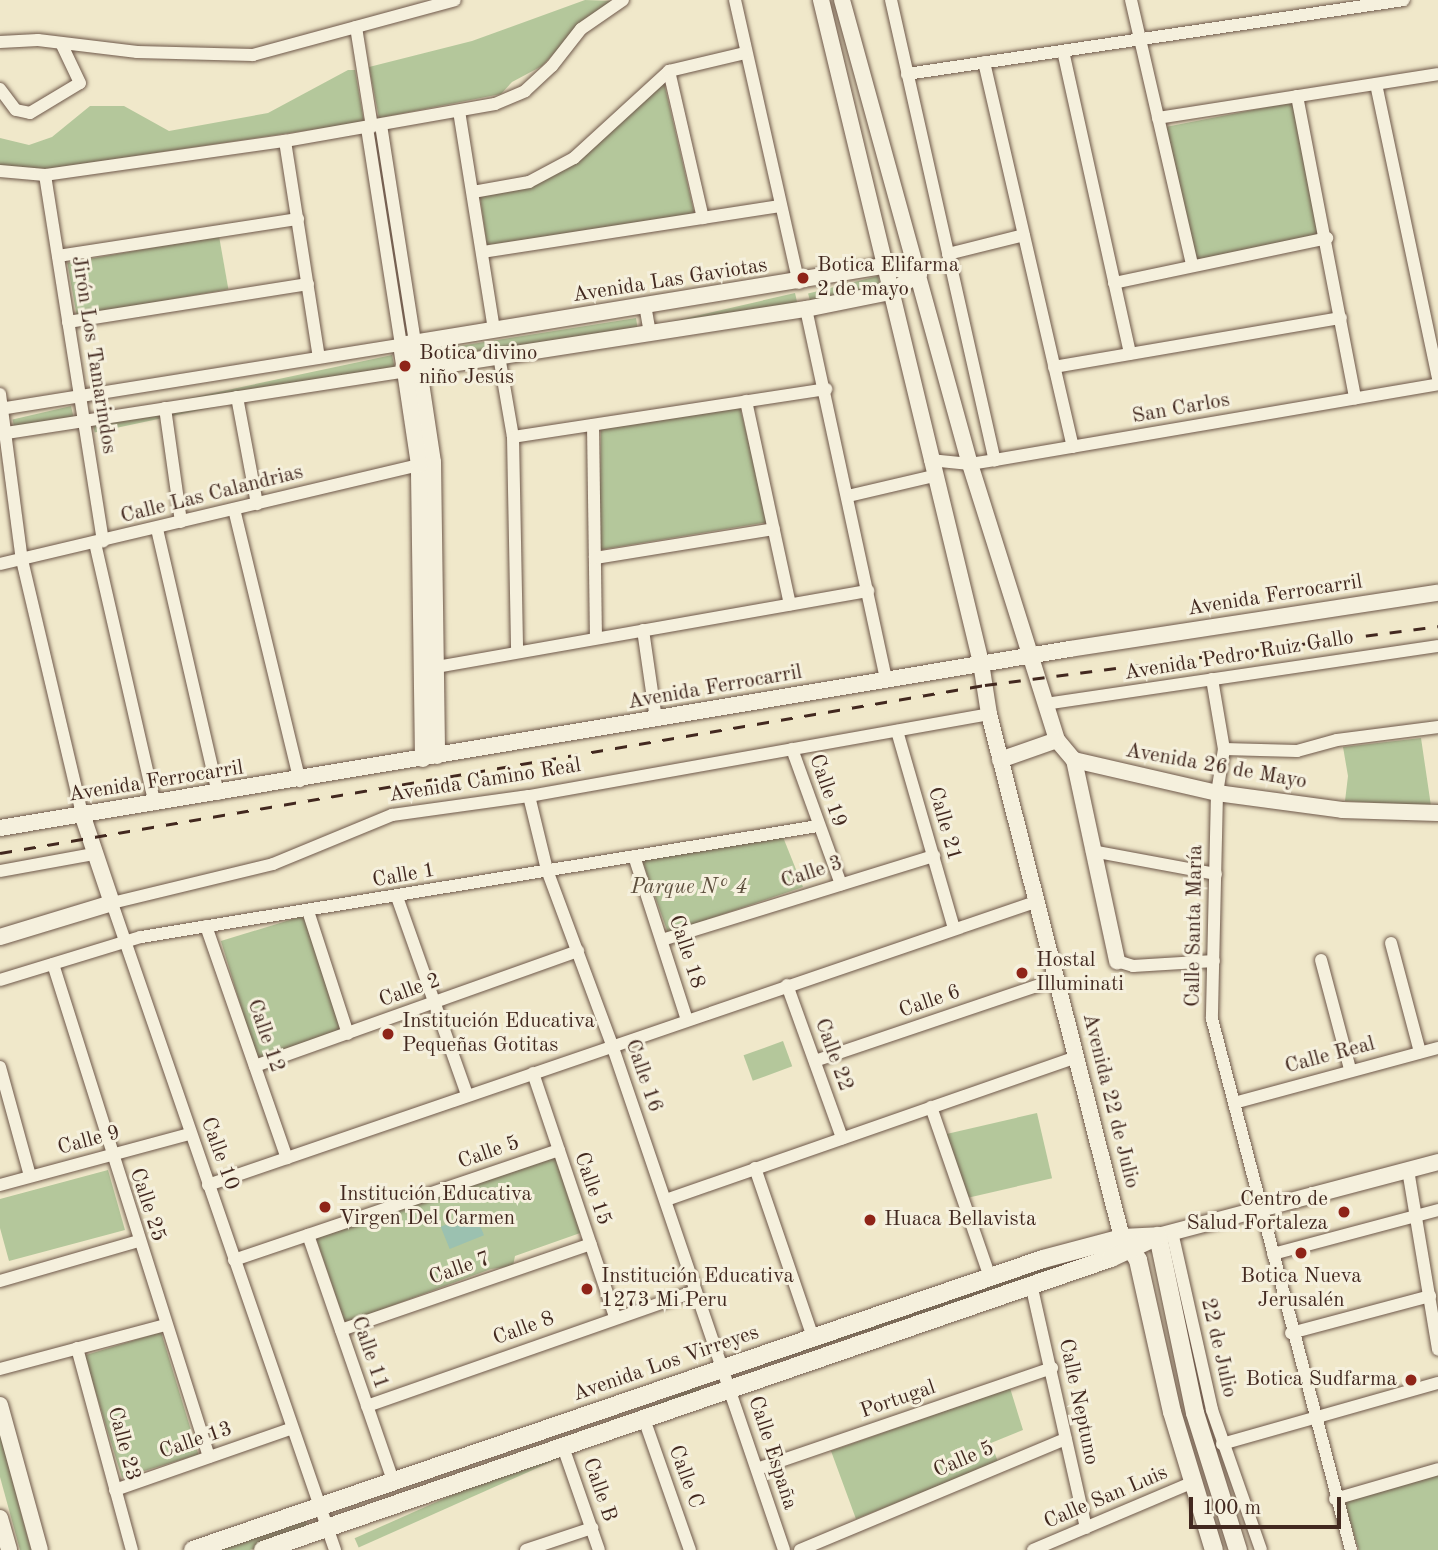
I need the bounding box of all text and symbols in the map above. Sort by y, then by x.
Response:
street label: Avenida Las Gaviotas [571,253,769,309]
place label: Botica Elifarma 2 de mayo [817,253,959,303]
street label: Jirón Los Tamarindos [65,254,121,456]
marker: Botica Elifarma 2 de mayo [795,270,811,286]
place label: Botica divino niño Jesús [419,341,538,391]
marker: Botica divino niño Jesús [397,358,413,374]
street label: San Carlos [1130,388,1232,430]
street label: Calle Las Calandrias [118,460,306,530]
street label: Avenida Ferrocarril [1186,570,1364,622]
street label: Avenida Pedro Ruiz Gallo [1123,625,1355,687]
street label: Avenida Ferrocarril [626,660,804,716]
street label: Avenida 26 de Mayo [1123,739,1309,795]
street label: Calle 19 [803,751,851,831]
street label: Avenida Camino Real [387,753,583,809]
street label: Avenida Ferrocarril [67,756,245,808]
street label: Calle 21 [921,784,967,864]
street label: Calle Santa María [1181,845,1209,1007]
street label: Calle 3 [778,851,846,895]
street label: Calle 1 [371,858,437,894]
park label: Parque N° 4 [631,875,747,901]
street label: Calle 18 [662,912,710,992]
place label: Hostal Illuminati [1036,948,1124,998]
marker: Hostal Illuminati [1014,965,1030,981]
street label: Calle 2 [376,968,444,1014]
street label: Calle 6 [896,980,964,1024]
street label: Calle 12 [241,996,289,1076]
place label: Institución Educativa Pequeñas Gotitas [402,1009,595,1059]
street label: Avenida 22 de Julio [1076,1011,1144,1191]
street label: Calle 22 [808,1015,858,1095]
marker: Institución Educativa Pequeñas Gotitas [380,1026,396,1042]
street label: Calle Real [1282,1032,1378,1080]
street label: Calle 16 [619,1036,667,1116]
street label: Calle 10 [194,1114,244,1194]
street label: Calle 9 [55,1121,123,1161]
street label: Calle 5 [455,1131,523,1175]
street label: Calle 15 [568,1149,616,1229]
street label: Calle 25 [123,1165,171,1245]
place label: Institución Educativa Virgen Del Carmen [339,1182,532,1232]
place label: Centro de Salud Fortaleza [1187,1187,1328,1237]
marker: Institución Educativa Virgen Del Carmen [317,1199,333,1215]
marker: Centro de Salud Fortaleza [1334,1202,1354,1222]
place label: Huaca Bellavista [884,1207,1036,1233]
marker: Huaca Bellavista [862,1212,878,1228]
marker: Botica Nueva Jerusalén [1293,1245,1309,1261]
street label: Calle 7 [426,1247,494,1291]
place label: Institución Educativa 1273 Mi Peru [601,1264,794,1314]
place label: Botica Nueva Jerusalén [1240,1264,1362,1314]
marker: Institución Educativa 1273 Mi Peru [579,1281,595,1297]
street label: 22 de Julio [1194,1296,1242,1400]
street label: Calle 8 [490,1306,558,1352]
street label: Calle 11 [345,1313,393,1393]
street label: Avenida Los Virreyes [570,1320,762,1408]
street label: Calle Neptuno [1052,1337,1104,1467]
place label: Botica Sudfarma [1246,1367,1397,1393]
marker: Botica Sudfarma [1403,1372,1419,1388]
street label: Portugal [857,1375,939,1425]
street label: Calle España [742,1393,802,1513]
street label: Calle 23 [101,1404,145,1484]
street label: Calle 13 [156,1417,236,1465]
street label: Calle 5 [930,1436,998,1484]
street label: Calle C [662,1442,708,1512]
street label: Calle B [576,1455,622,1525]
street label: Calle San Luis [1040,1461,1172,1535]
scale bar [1193,1484,1345,1528]
text: 100 m [1202,1498,1261,1519]

